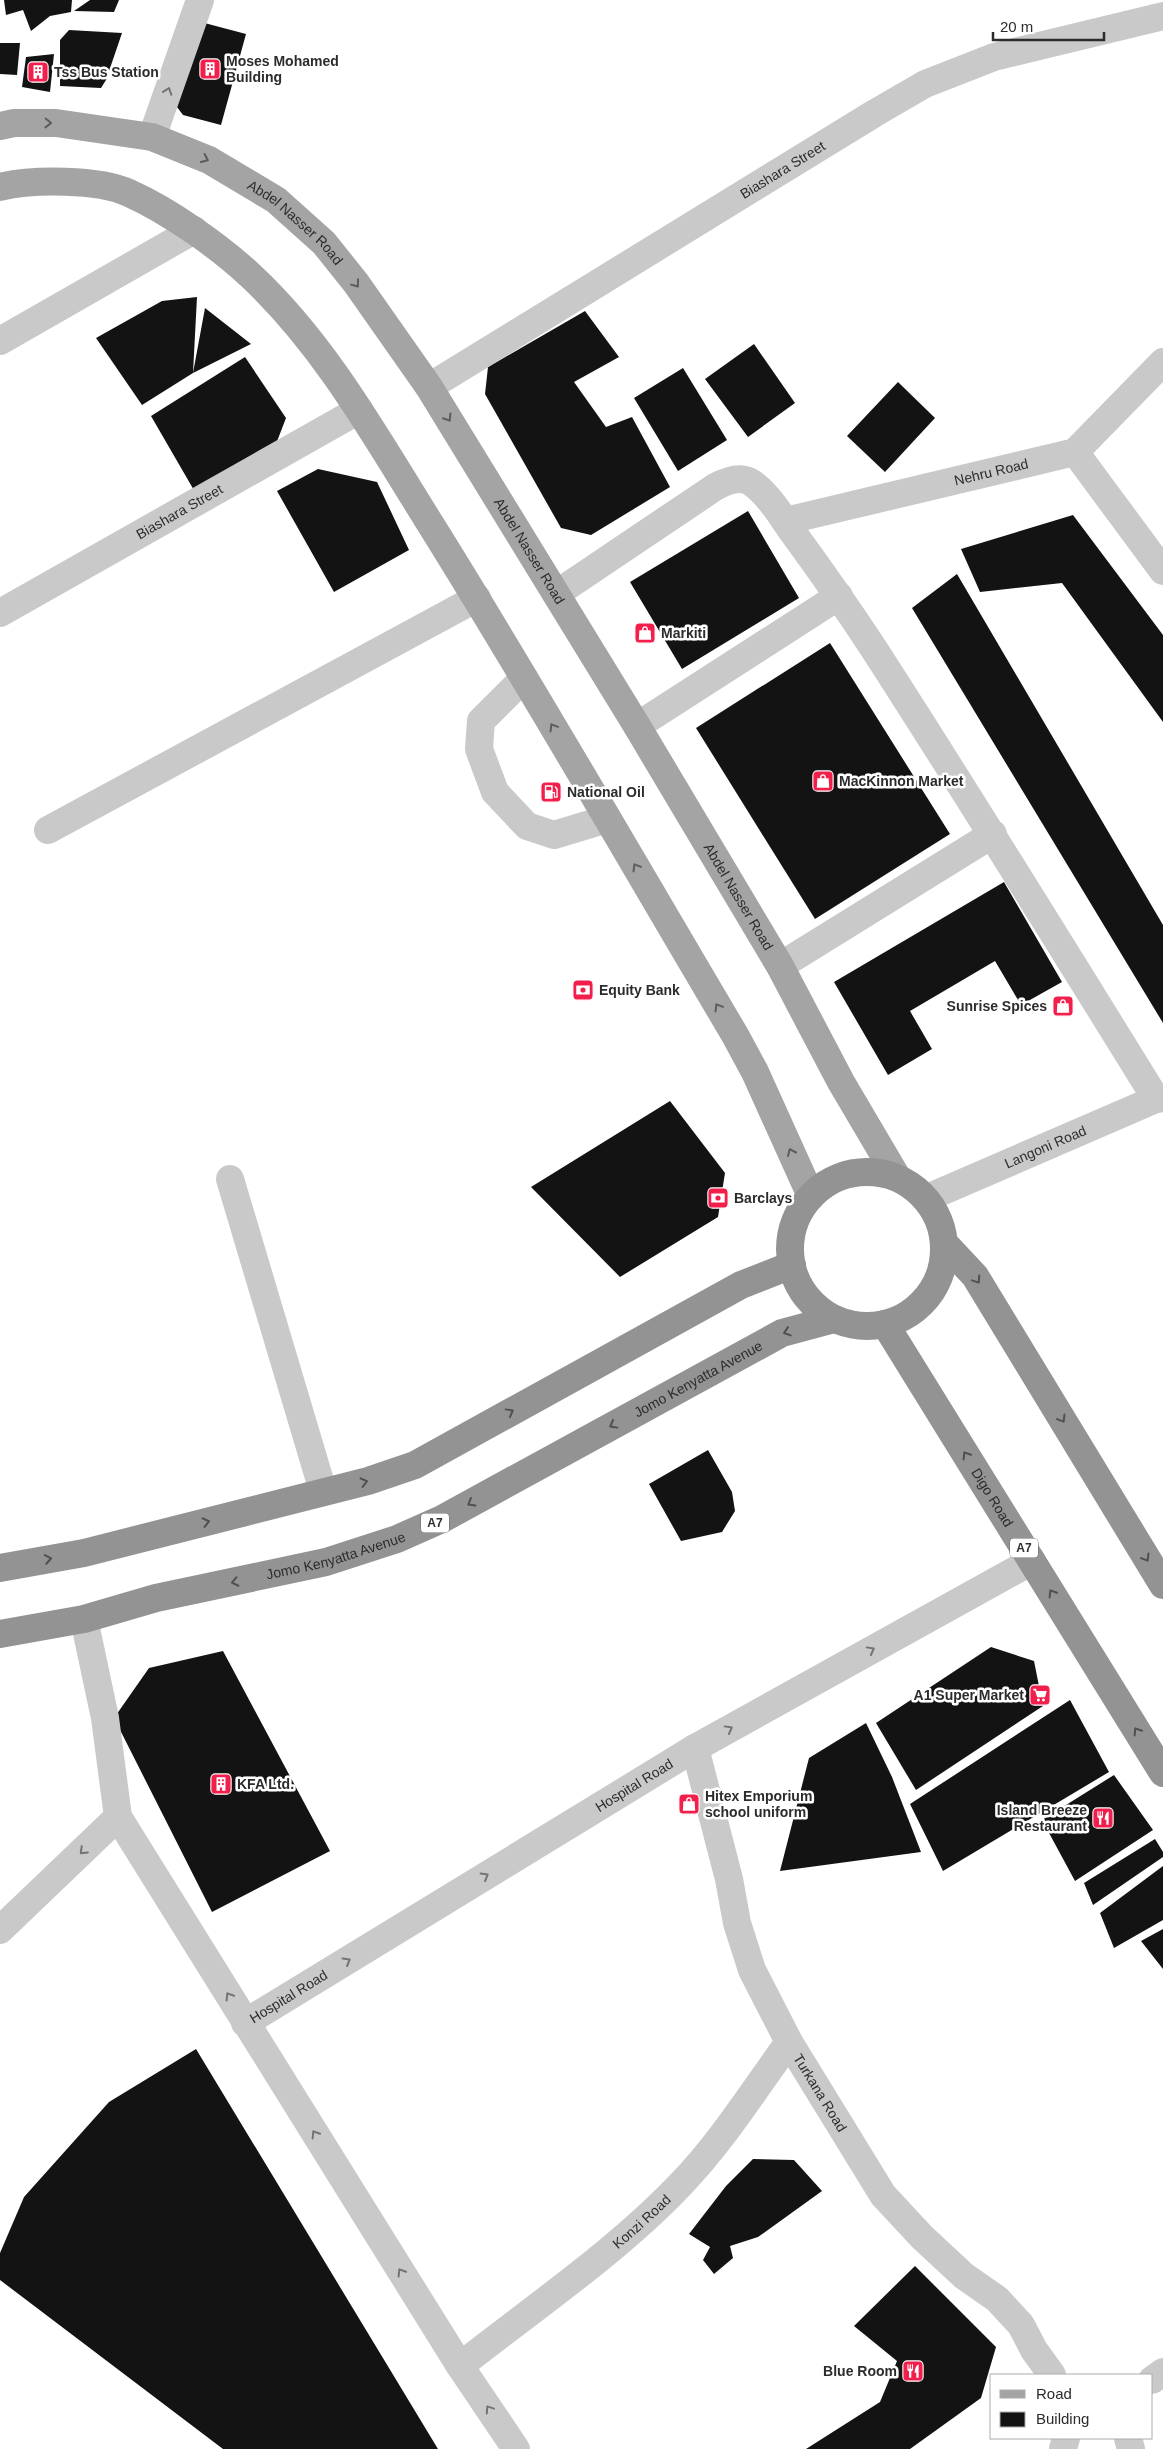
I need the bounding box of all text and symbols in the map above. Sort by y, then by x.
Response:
scale bar [993,10,1104,42]
text: 20 m [1000,18,1033,35]
place label: Moses Mohamed Building [226,53,339,85]
building icon: Moses Mohamed Building [198,57,222,81]
building icon: Tss Bus Station [26,60,50,84]
place label: Tss Bus Station [54,64,159,80]
one-way arrow [162,88,172,96]
one-way arrow [45,118,53,128]
street label: Biashara Street [737,138,828,202]
one-way arrow [200,153,209,163]
street label: Abdel Nasser Road [245,177,346,268]
one-way arrow [350,278,359,288]
one-way arrow [441,412,451,421]
street label: Nehru Road [953,455,1030,488]
street label: Biashara Street [133,481,225,542]
street label: Abdel Nasser Road [491,495,568,607]
shop icon: Markiti [633,621,657,645]
place label: Markiti [661,625,706,641]
one-way arrow [549,723,559,732]
shop icon: MacKinnon Market [811,769,835,793]
place label: MacKinnon Market [839,773,964,789]
fuel station icon: National Oil [539,780,563,804]
place label: National Oil [567,784,645,800]
street label: Abdel Nasser Road [701,840,777,953]
one-way arrow [632,863,642,872]
bank icon: Equity Bank [571,978,595,1002]
place label: Equity Bank [599,982,680,998]
shop icon: Sunrise Spices [1051,994,1075,1018]
place label: Sunrise Spices [947,998,1047,1014]
one-way arrow [715,1003,725,1012]
street label: Langoni Road [1002,1122,1089,1171]
one-way arrow [786,1148,797,1157]
bank icon: Barclays [706,1186,730,1210]
place label: Barclays [734,1190,793,1206]
one-way arrow [971,1274,980,1284]
one-way arrow [784,1327,792,1337]
street label: Jomo Kenyatta Avenue [631,1337,765,1420]
one-way arrow [504,1409,513,1419]
one-way arrow [1055,1413,1065,1422]
one-way arrow [610,1419,619,1429]
one-way arrow [963,1451,973,1460]
street label: Digo Road [968,1465,1017,1530]
one-way arrow [359,1477,368,1488]
one-way arrow [467,1497,476,1507]
road number: A7 [421,1514,449,1532]
one-way arrow [202,1518,210,1528]
street label: Jomo Kenyatta Avenue [265,1528,408,1582]
road number: A7 [1010,1539,1038,1558]
one-way arrow [1140,1552,1150,1561]
one-way arrow [44,1555,52,1565]
one-way arrow [230,1576,239,1587]
one-way arrow [1048,1590,1058,1599]
one-way arrow [866,1646,875,1656]
supermarket icon: A1 Super Market [1028,1683,1052,1707]
place label: A1 Super Market [914,1687,1024,1703]
one-way arrow [724,1725,733,1735]
one-way arrow [1134,1728,1144,1737]
street label: Hospital Road [592,1755,676,1815]
building icon: KFA Ltd. [209,1772,233,1796]
place label: KFA Ltd. [237,1776,294,1792]
place label: Hitex Emporium school uniform [705,1788,812,1820]
shop icon: Hitex Emporium school uniform [677,1792,701,1816]
place label: Island Breeze Restaurant [997,1802,1087,1834]
restaurant icon: Island Breeze Restaurant [1091,1806,1115,1830]
one-way arrow [80,1845,89,1854]
one-way arrow [480,1873,489,1883]
one-way arrow [341,1958,350,1968]
street label: Hospital Road [247,1967,330,2026]
one-way arrow [225,1993,235,2002]
street label: Turkana Road [790,2051,850,2135]
one-way arrow [311,2131,321,2140]
street label: Konzi Road [609,2191,674,2252]
one-way arrow [398,2268,407,2278]
restaurant icon: Blue Room [901,2359,925,2383]
place label: Blue Room [823,2363,897,2379]
legend [990,2374,1153,2439]
text: Road [1036,2385,1072,2402]
one-way arrow [486,2405,495,2414]
text: Building [1036,2410,1089,2427]

